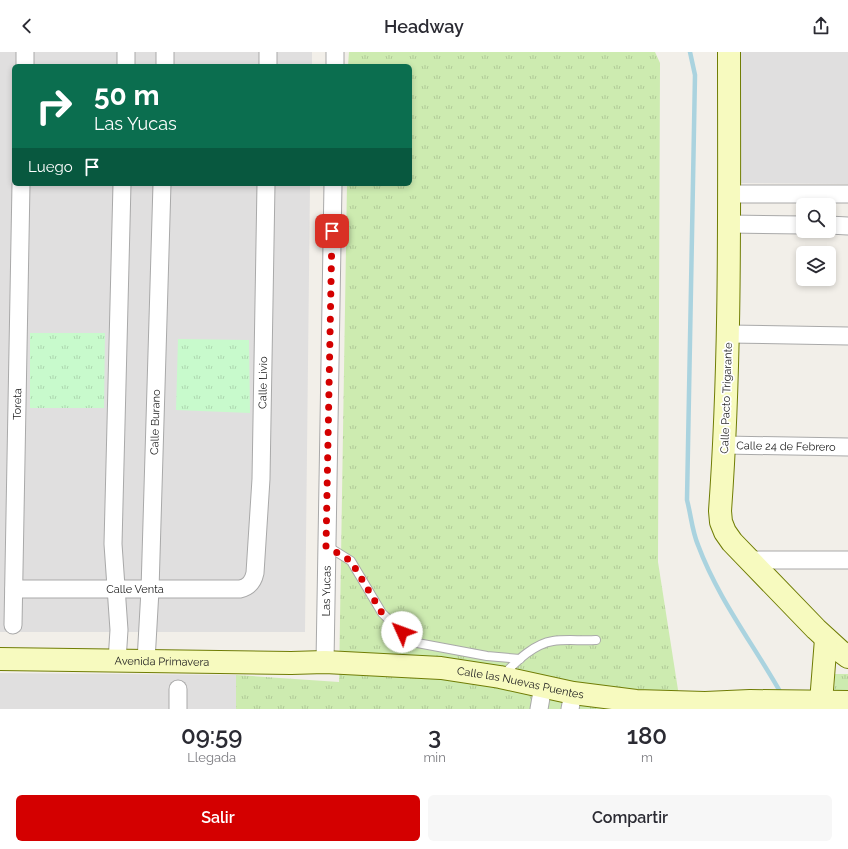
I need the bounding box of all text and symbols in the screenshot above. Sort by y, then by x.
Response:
icon: back [16,15,38,37]
icon: share [810,15,832,37]
text: Headway [384,16,464,37]
text: 50 m [94,79,160,112]
icon: right [28,80,80,132]
text: Las Yucas [94,113,177,134]
icon: arrive [81,156,103,178]
text: Luego [28,158,73,176]
map controls [796,198,836,286]
button: search [796,198,836,238]
pin [315,214,349,248]
icon: arrive [321,220,343,242]
button: layers [796,246,836,286]
street label: Calle Pacto Trigarante [718,342,735,454]
street label: Calle Livio [256,356,270,409]
street label: Toreta [11,388,24,420]
street label: Calle Burano [148,389,163,455]
street label: Calle 24 de Febrero [736,439,836,454]
street label: Las Yucas [320,566,334,616]
street label: Calle Venta [106,583,164,596]
position arrow [381,611,423,653]
street label: Avenida Primavera [115,655,209,669]
street label: Calle las Nuevas Puentes [456,665,584,701]
text: 09:59 [181,721,242,750]
text: 3 [428,721,441,750]
text: 180 [627,721,667,750]
text: Llegada [187,750,236,765]
text: min [423,750,446,765]
text: m [641,750,653,765]
button: Salir [16,795,420,841]
button: Compartir [428,795,832,841]

